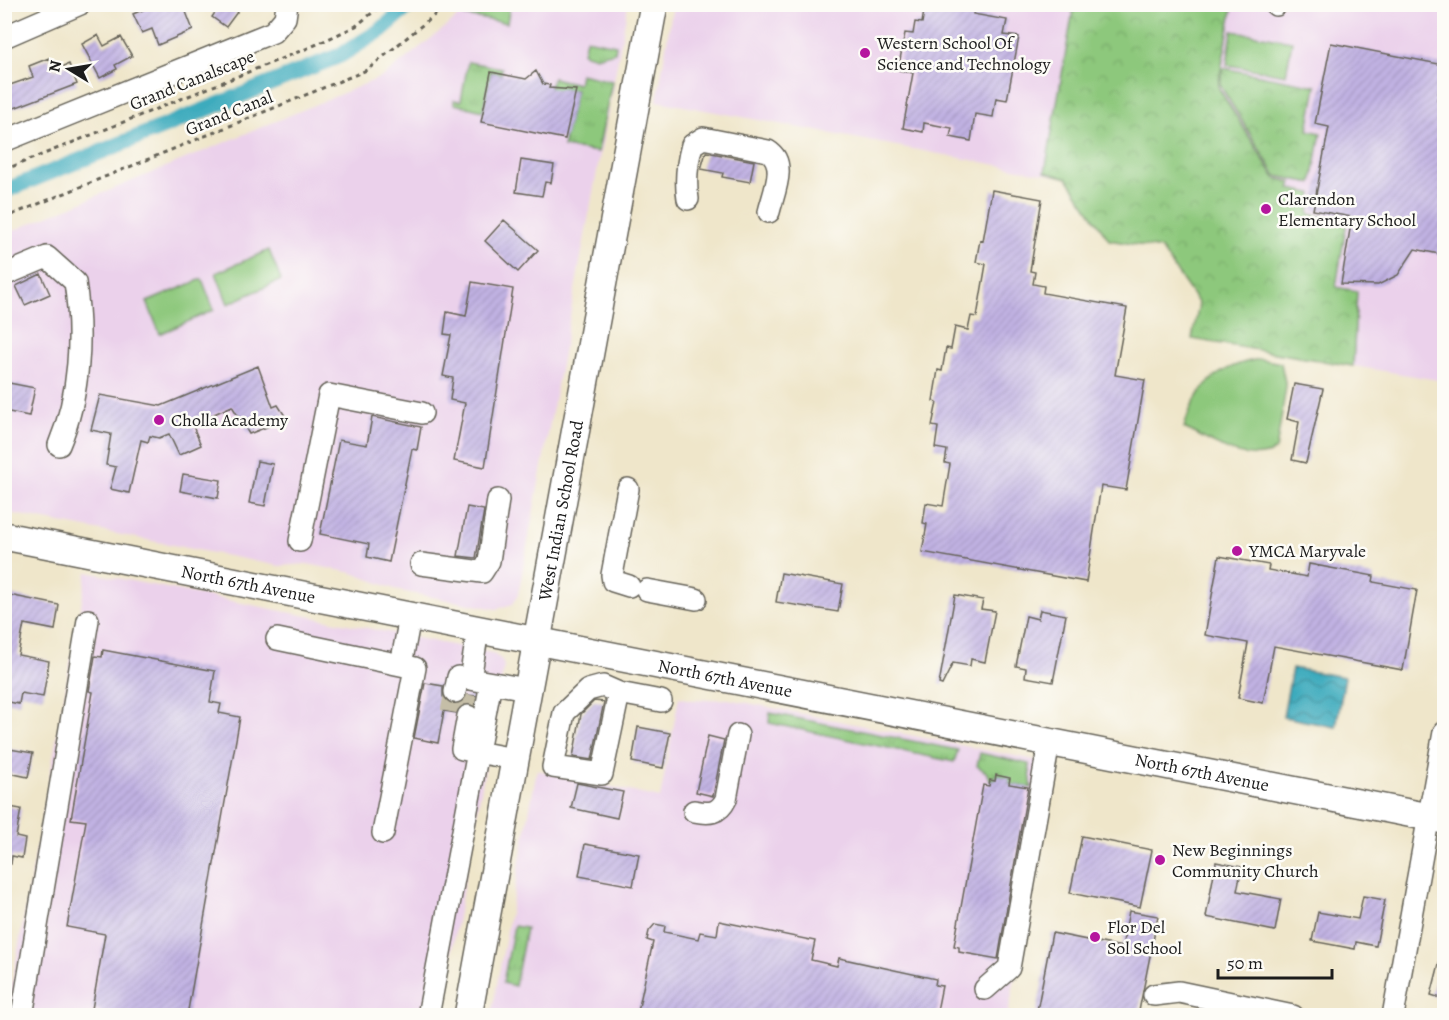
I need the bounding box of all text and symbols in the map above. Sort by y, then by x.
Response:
place label: Western School Of Science and Technology [876,31,1052,76]
north arrow [39,39,99,99]
street label: Grand Canalscape [126,45,258,115]
marker: Western School Of Science and Technology [858,46,872,60]
text: N [43,58,67,74]
street label: Grand Canal [182,86,276,140]
place label: Clarendon Elementary School [1278,187,1416,232]
marker: Clarendon Elementary School [1259,202,1273,216]
place label: Cholla Academy [171,408,289,432]
marker: Cholla Academy [152,413,166,427]
street label: West Indian School Road [532,418,589,604]
place label: YMCA Maryvale [1248,539,1366,563]
marker: YMCA Maryvale [1230,544,1244,558]
street label: North 67th Avenue [179,559,317,609]
street label: North 67th Avenue [656,653,794,703]
street label: North 67th Avenue [1133,747,1271,797]
place label: New Beginnings Community Church [1172,838,1319,883]
marker: New Beginnings Community Church [1153,853,1167,867]
place label: Flor Del Sol School [1107,915,1182,960]
marker: Flor Del Sol School [1088,930,1102,944]
scale bar [1218,942,1332,980]
text: 50 m [1227,951,1263,975]

